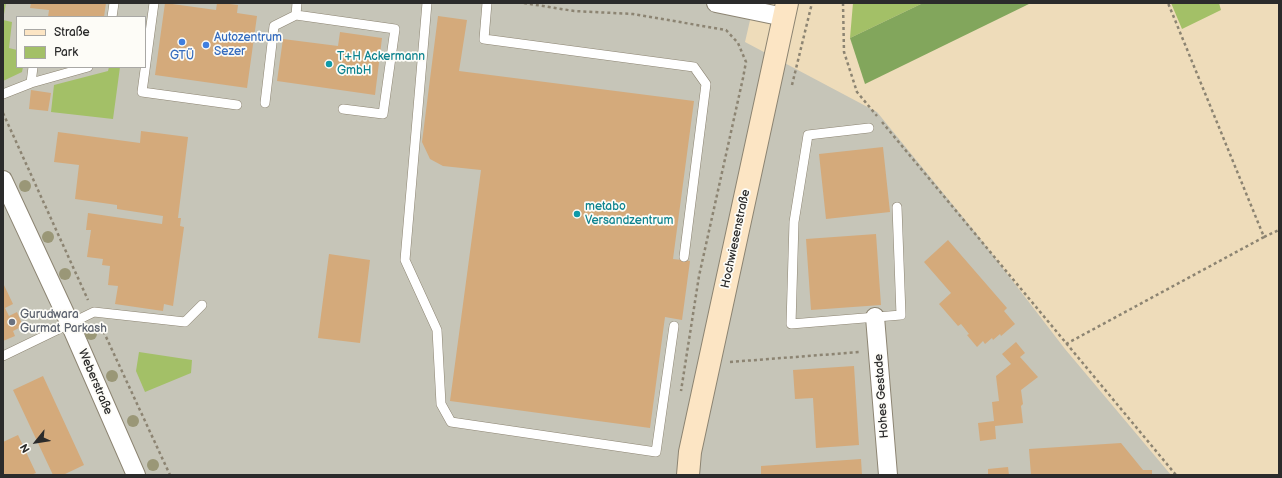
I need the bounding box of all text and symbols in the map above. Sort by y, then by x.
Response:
legend [16,16,146,68]
text: Straße [54,25,90,40]
place label: Autozentrum Sezer [214,31,282,59]
marker: GTÜ [177,37,187,47]
marker: Autozentrum Sezer [201,40,211,50]
text: Park [54,45,78,60]
place label: GTÜ [170,49,194,63]
place label: T+H Ackermann GmbH [337,50,425,78]
marker: T+H Ackermann GmbH [324,59,334,69]
street label: Hochwiesenstraße [718,188,754,290]
place label: metabo Versandzentrum [585,200,673,228]
marker: metabo Versandzentrum [572,209,582,219]
place label: Gurudwara Gurmat Parkash [20,308,107,336]
marker: Gurudwara Gurmat Parkash [7,317,17,327]
street label: Weberstraße [75,347,115,417]
street label: Hohes Gestade [872,353,892,439]
north arrow [16,422,56,462]
text: N [17,441,33,455]

